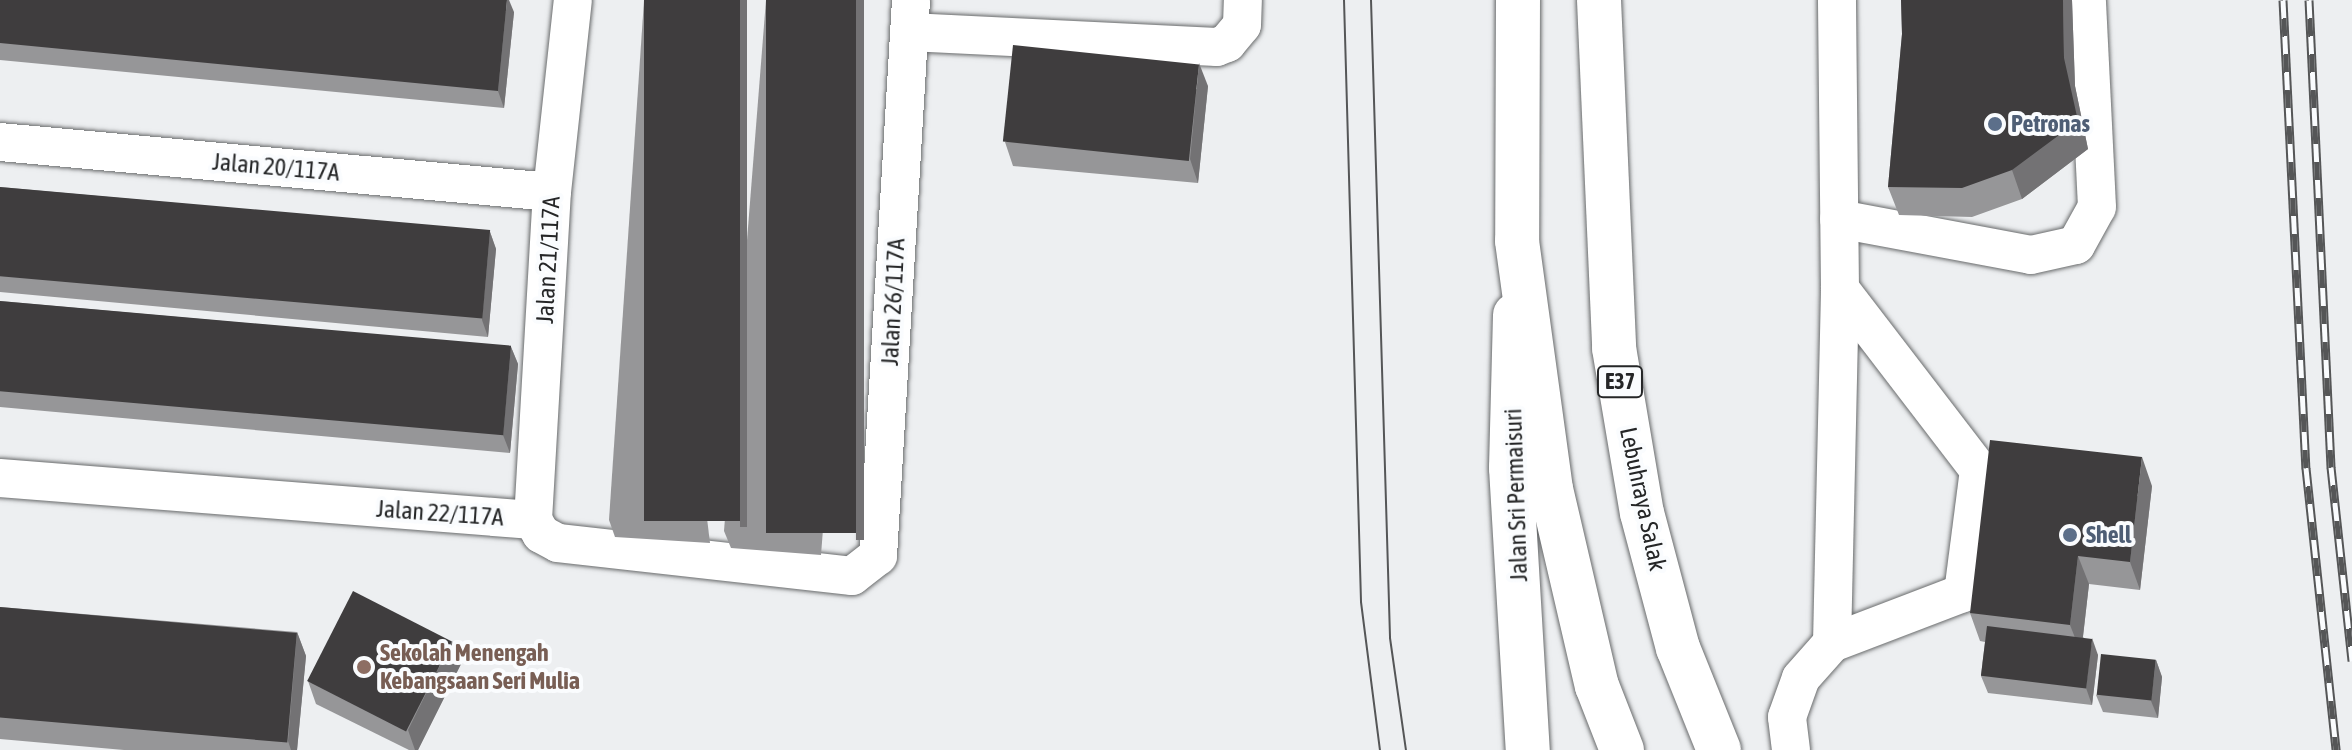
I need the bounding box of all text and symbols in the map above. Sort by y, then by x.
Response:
place label: Petronas [2011,110,2090,138]
marker: Petronas [1986,115,2004,133]
street label: Jalan 20/117A [211,147,341,187]
street label: Jalan 21/117A [530,196,566,324]
street label: Jalan 26/117A [875,238,911,366]
road number: E37 [1596,364,1644,400]
street label: Jalan Sri Permaisuri [1499,408,1533,582]
street label: Lebuhraya Salak [1614,425,1672,573]
street label: Jalan 22/117A [375,494,505,532]
place label: Shell [2086,521,2131,549]
marker: Shell [2061,526,2079,544]
place label: Sekolah Menengah Kebangsaan Seri Mulia [380,639,580,695]
marker: Sekolah Menengah Kebangsaan Seri Mulia [355,658,373,676]

